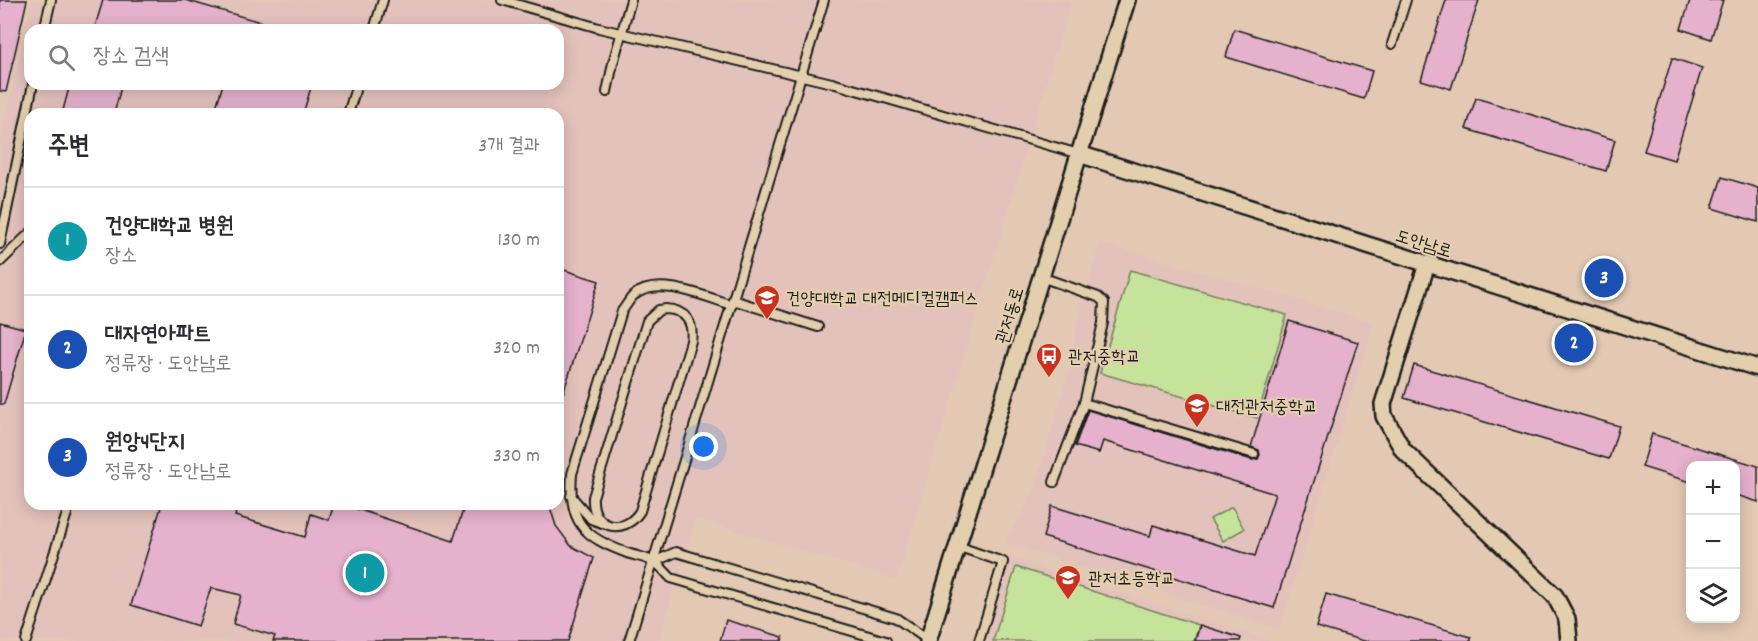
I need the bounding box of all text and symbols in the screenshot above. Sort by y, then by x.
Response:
search box [24,24,564,90]
icon: search [45,41,78,74]
text: 장소 검색 [93,42,169,73]
text: 주변 [48,129,90,166]
text: 3개 결과 [478,133,540,161]
text: 건양대학교 병원 [105,212,234,243]
street label: 도안남로 [1392,225,1455,266]
text: 1 [65,227,70,255]
text: 130 m [498,227,540,255]
text: 장소 [105,243,137,271]
pin: 3 [1584,256,1624,300]
school or university icon: 건양대학교 대전메디컬캠퍼스 [752,283,782,321]
street label: 관저동로 [991,284,1032,347]
place label: 건양대학교 대전메디컬캠퍼스 [786,288,978,313]
text: 대자연아파트 [105,320,211,351]
pin: 2 [1554,320,1594,366]
text: 2 [63,335,72,363]
text: 320 m [493,335,540,363]
bus stop icon: 관저중학교 [1034,341,1064,379]
place label: 관저중학교 [1068,346,1140,371]
text: 정류장 · 도안남로 [105,351,231,379]
school or university icon: 대전관저중학교 [1182,391,1212,429]
place label: 대전관저중학교 [1216,396,1317,421]
text: 원앙4단지 [105,428,185,459]
your location [689,432,718,461]
text: 3 [63,443,72,471]
text: 330 m [493,443,540,471]
text: 정류장 · 도안남로 [105,459,231,487]
map controls [1686,461,1740,623]
button: + [1686,461,1740,515]
button: − [1686,515,1740,569]
pin: 1 [346,550,385,596]
school or university icon: 관저초등학교 [1053,563,1083,601]
place label: 관저초등학교 [1088,568,1175,593]
button: layers [1686,569,1740,623]

